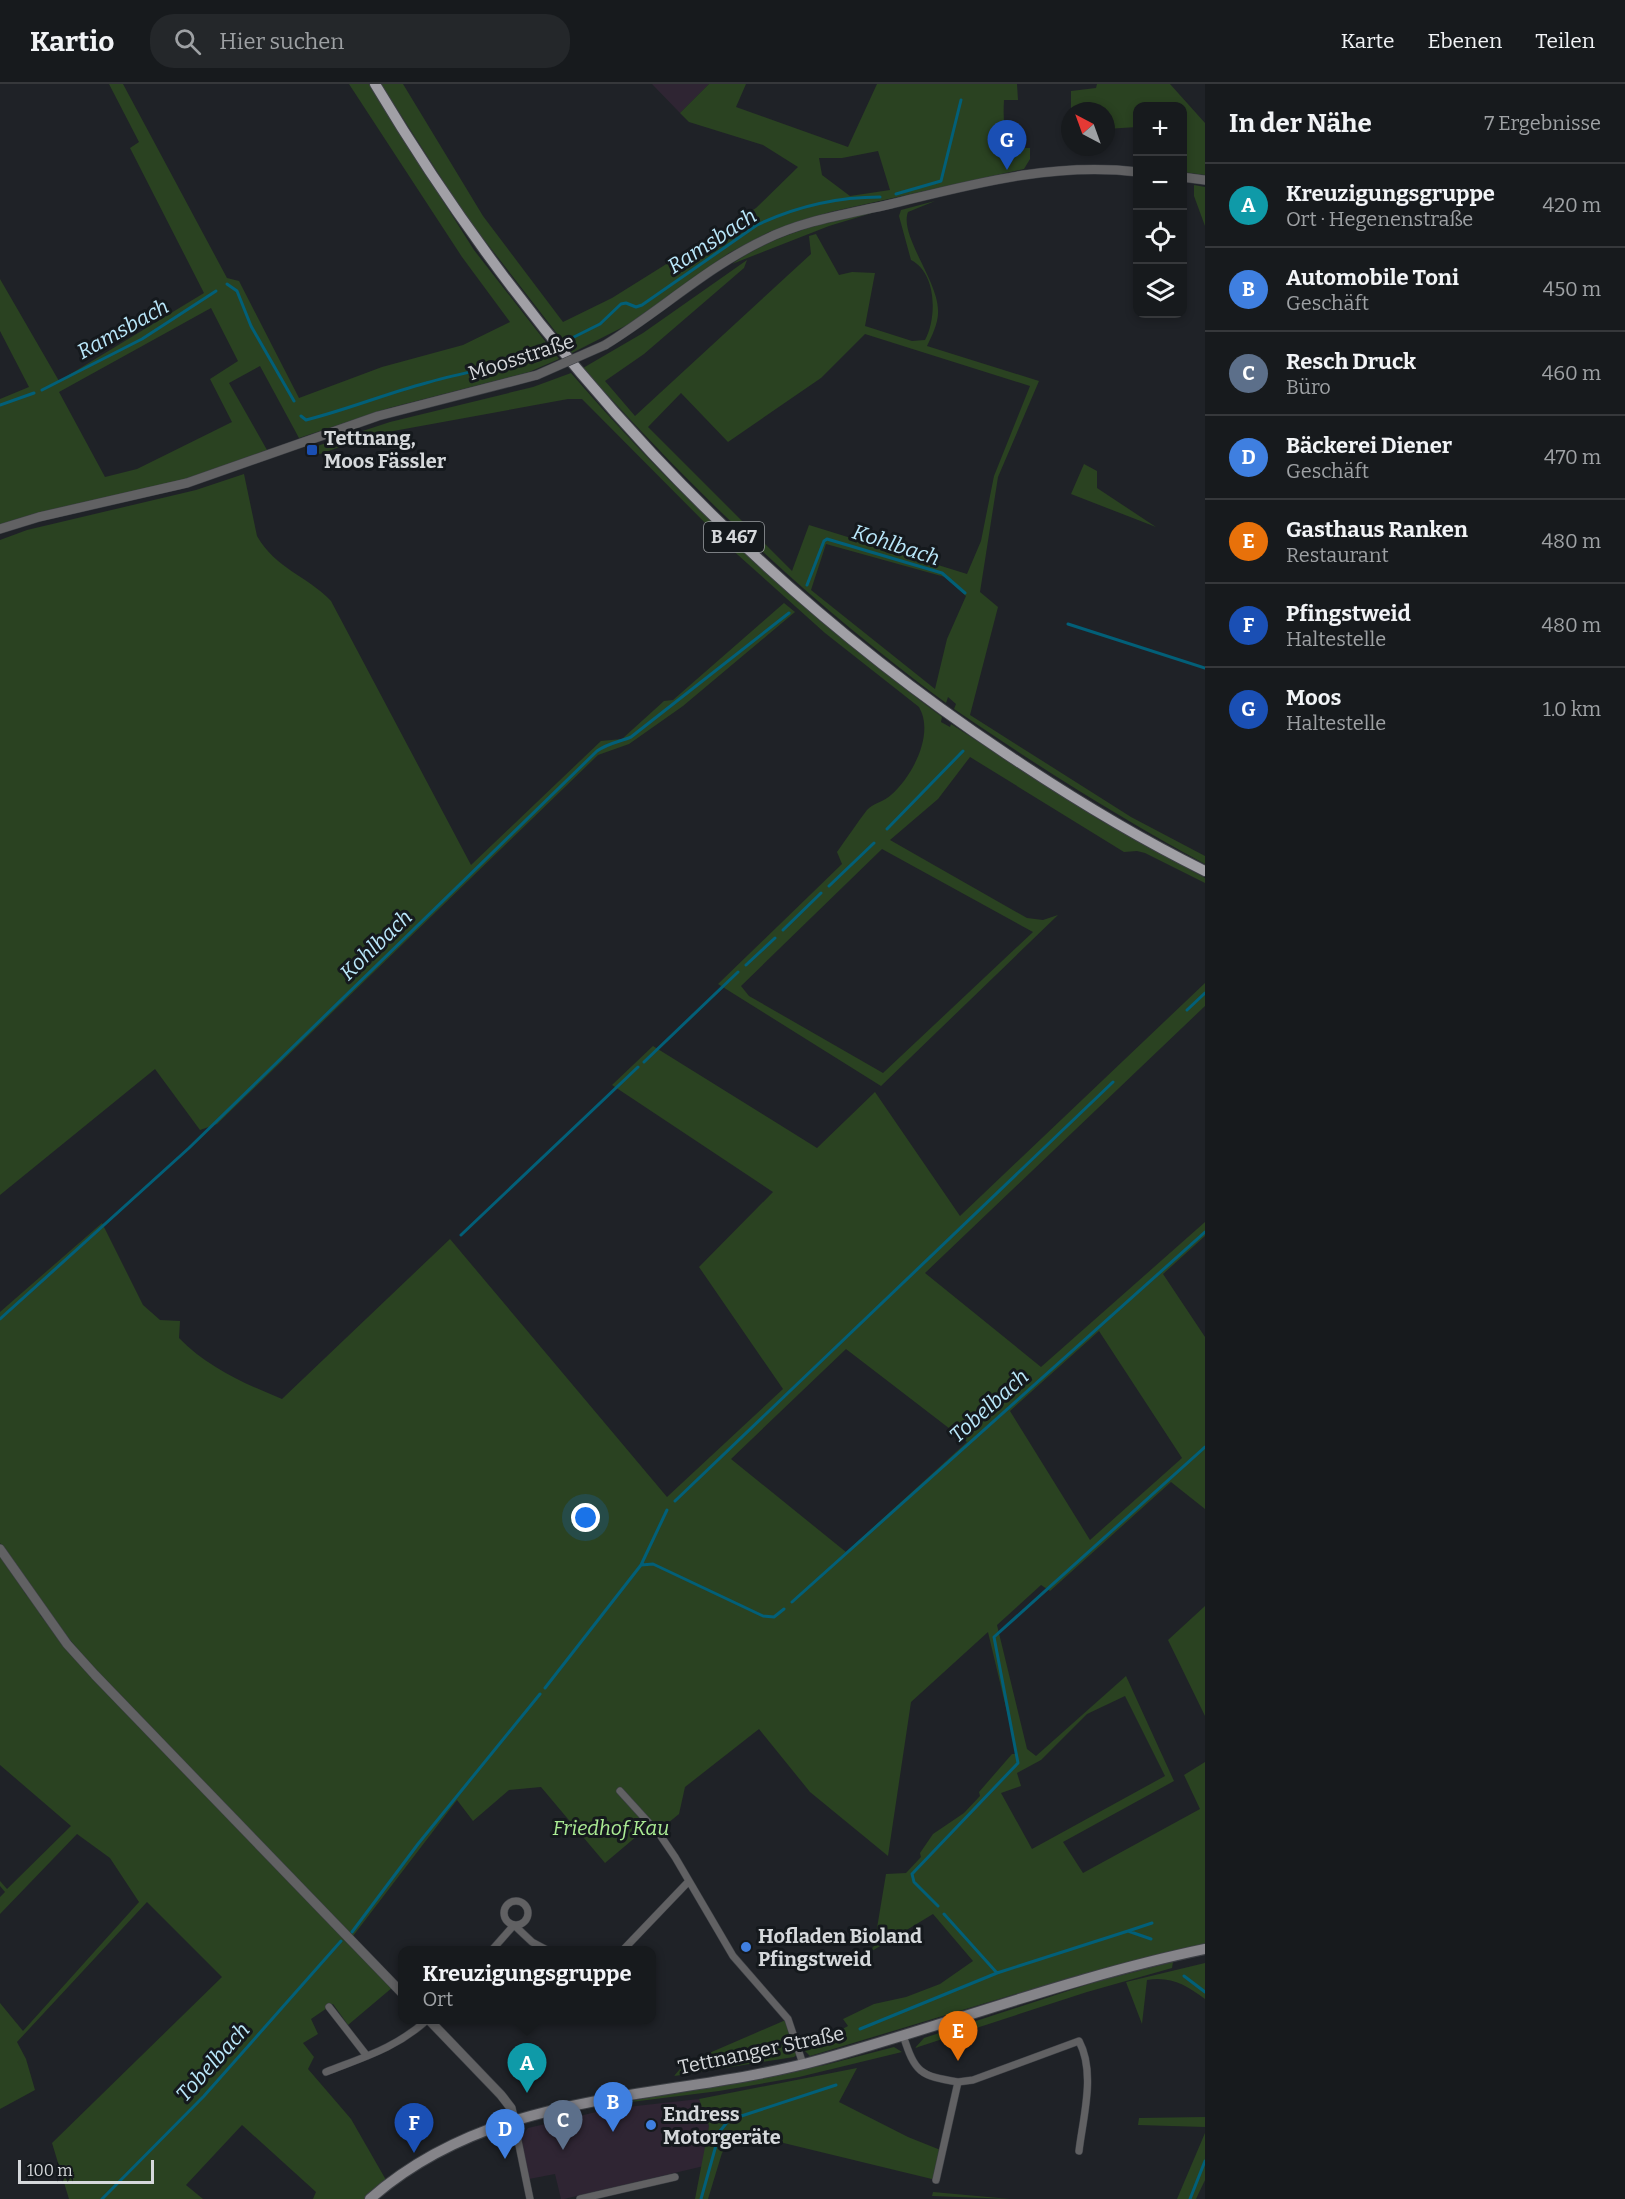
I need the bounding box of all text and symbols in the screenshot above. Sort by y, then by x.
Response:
search box [150,14,570,68]
text: Kartio [30,25,114,58]
icon: search [171,25,204,58]
text: Hier suchen [219,28,344,55]
text: Karte [1341,28,1394,54]
text: Ebenen [1427,28,1502,54]
text: Teilen [1535,28,1595,54]
north arrow [1061,102,1115,156]
map controls [1133,102,1187,318]
button: + [1133,102,1187,156]
text: In der Nähe [1229,108,1372,139]
text: 7 Ergebnisse [1484,111,1601,135]
pin: G [988,120,1026,170]
button: − [1133,156,1187,210]
text: Kreuzigungsgruppe [1286,180,1495,207]
text: A [1241,193,1256,217]
text: 420 m [1543,193,1601,217]
water label: Ramsbach [663,203,761,279]
text: Ort · Hegenenstraße [1286,207,1473,231]
button: locate [1133,210,1187,264]
button: layers [1133,264,1187,318]
text: Automobile Toni [1286,264,1459,291]
text: B [1242,277,1255,301]
text: 450 m [1543,277,1601,301]
text: Geschäft [1286,291,1369,315]
water label: Ramsbach [73,293,173,365]
street label: Moosstraße [465,329,577,385]
text: Resch Druck [1286,348,1416,375]
text: C [1242,361,1255,385]
text: 460 m [1542,361,1601,385]
text: Büro [1286,375,1331,399]
place label: Tettnang, Moos Fässler [324,426,447,473]
text: Bäckerei Diener [1286,432,1452,459]
marker: Tettnang, Moos Fässler [305,443,319,457]
text: D [1241,445,1256,469]
text: 470 m [1544,445,1601,469]
text: Geschäft [1286,459,1369,483]
text: Gasthaus Ranken [1286,516,1468,543]
water label: Kohlbach [849,519,943,571]
road number: B 467 [704,522,764,552]
text: E [1242,529,1255,553]
text: 480 m [1541,529,1601,553]
text: Restaurant [1286,543,1389,567]
text: Pfingstweid [1286,600,1411,627]
text: F [1243,613,1254,637]
text: 480 m [1541,613,1601,637]
text: Haltestelle [1286,627,1386,651]
text: Moos [1286,684,1341,711]
text: G [1241,697,1256,721]
text: 1.0 km [1543,697,1601,721]
text: Haltestelle [1286,711,1386,735]
water label: Kohlbach [334,904,418,986]
water label: Tobelbach [944,1364,1034,1448]
your location [571,1503,600,1532]
park label: Friedhof Kau [553,1816,669,1841]
place label: Hofladen Bioland Pfingstweid [758,1924,922,1971]
marker: Hofladen Bioland Pfingstweid [739,1940,753,1954]
popup [398,1946,656,2024]
text: Kreuzigungsgruppe [423,1960,631,1987]
text: Ort [423,1987,453,2011]
pin: E [938,2012,978,2061]
water label: Tobelbach [171,2017,255,2107]
street label: Tettnanger Straße [676,2021,846,2079]
pin: A [508,2044,546,2093]
pin: B [594,2082,632,2132]
pin: C [544,2100,582,2150]
place label: Endress Motorgeräte [663,2102,781,2149]
pin: F [394,2104,434,2153]
pin: D [486,2110,524,2159]
marker: Endress Motorgeräte [644,2118,658,2132]
scale bar [18,2157,154,2184]
text: 100 m [27,2161,72,2180]

